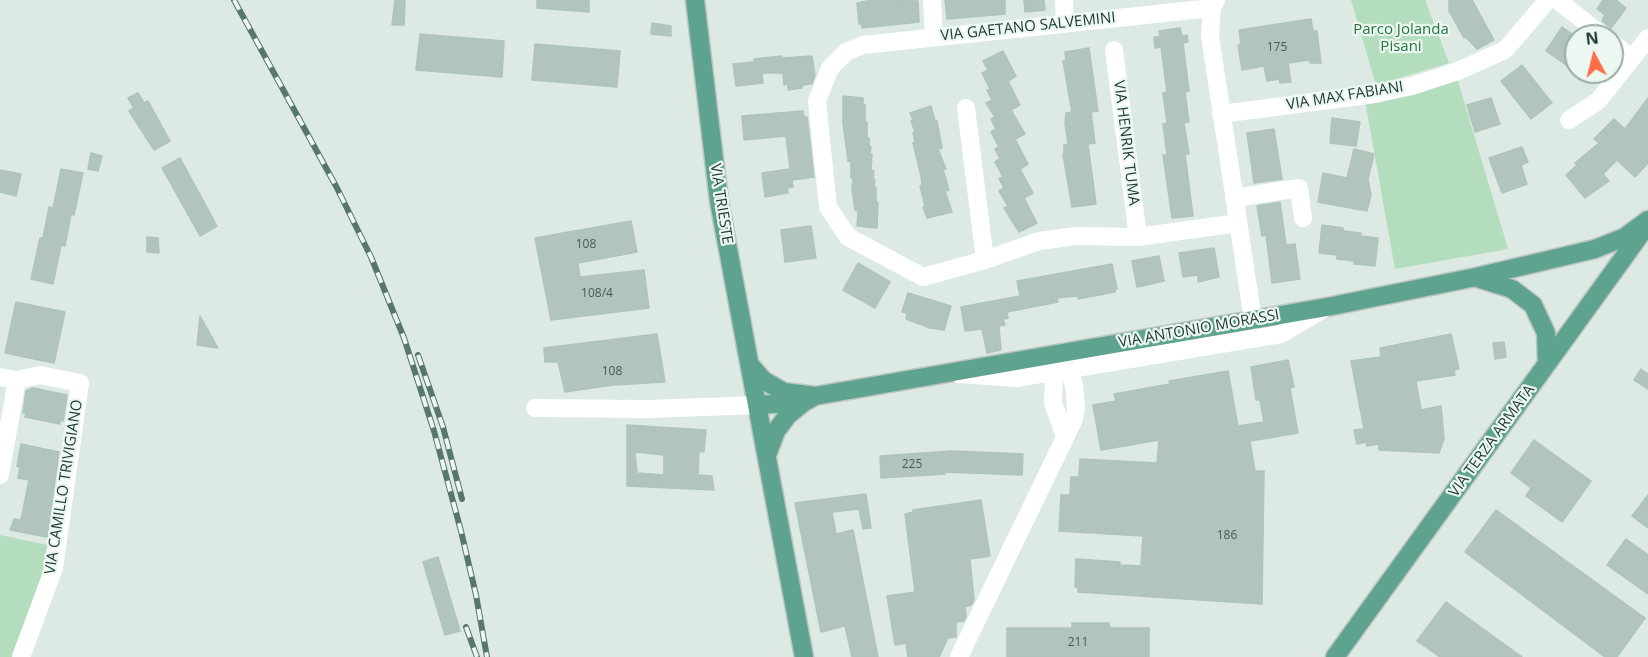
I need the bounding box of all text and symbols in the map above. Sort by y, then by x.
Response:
street label: VIA GAETANO SALVEMINI [940,9,1116,45]
park label: Parco Jolanda Pisani [1353,21,1449,56]
north arrow [1564,24,1624,84]
text: N [1584,26,1600,50]
house number: 175 [1267,41,1287,55]
street label: VIA MAX FABIANI [1285,78,1405,114]
street label: VIA HENRIK TUMA [1109,79,1143,207]
street label: VIA TRIESTE [706,162,736,246]
house number: 108 [576,238,596,252]
house number: 108/4 [581,287,613,301]
street label: VIA ANTONIO MORASSI [1117,306,1281,352]
house number: 108 [602,365,622,379]
street label: VIA TERZA ARMATA [1445,382,1539,500]
street label: VIA CAMILLO TRIVIGIANO [41,398,87,576]
house number: 225 [902,458,922,472]
house number: 186 [1217,529,1237,543]
house number: 211 [1068,636,1088,650]

